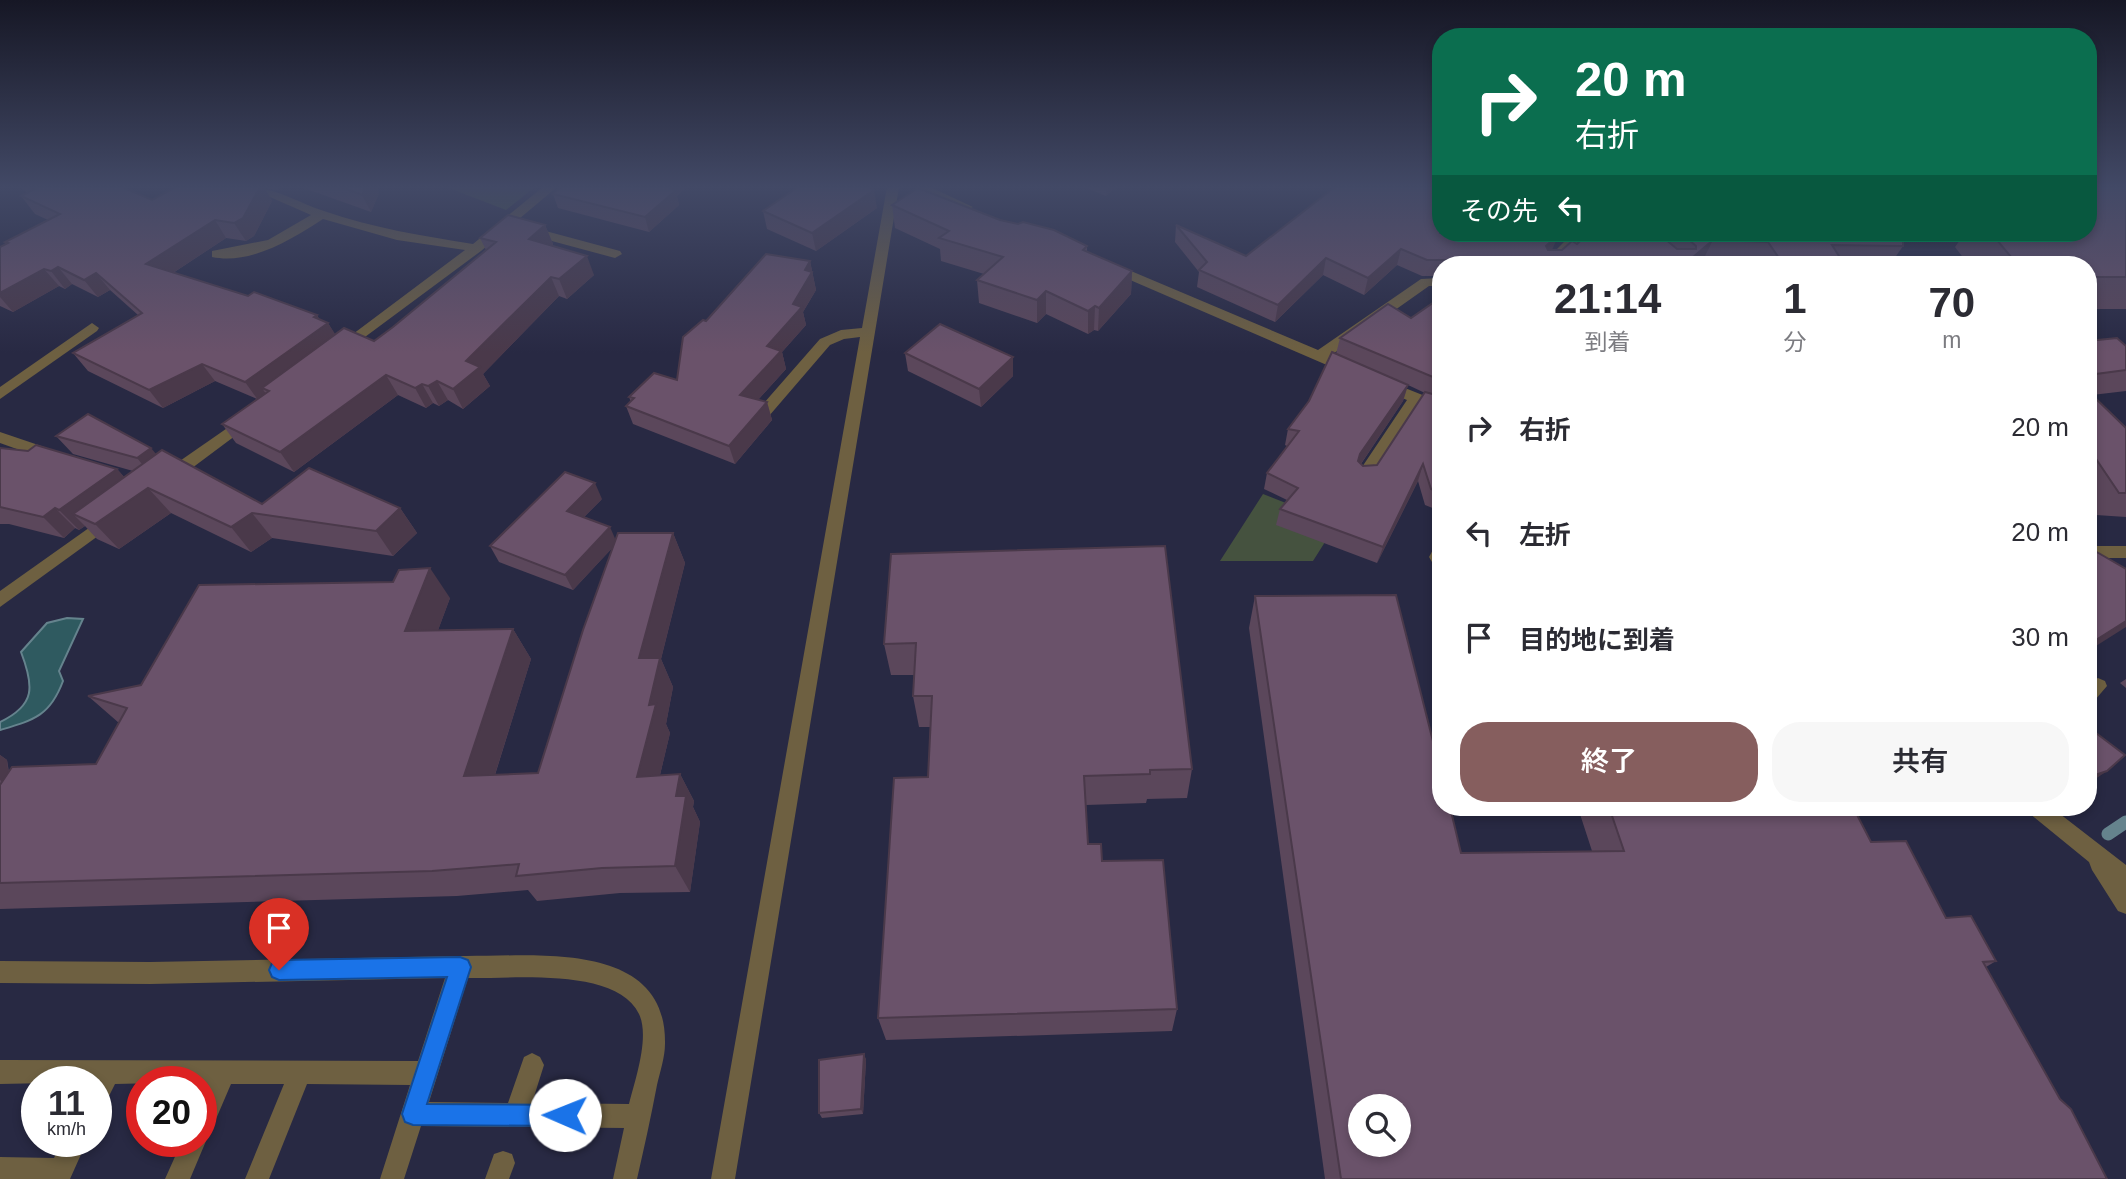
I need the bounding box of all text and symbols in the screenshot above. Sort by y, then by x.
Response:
text: 20 m [1575,52,1687,106]
icon: right [1460,56,1551,147]
text: 右折 [1575,117,1639,153]
icon: left [1552,189,1590,227]
text: その先 [1460,196,1538,226]
text: 21:14 [1554,275,1661,322]
text: 1 [1783,275,1807,322]
text: 70 [1928,279,1975,326]
text: m [1942,327,1961,353]
text: 到着 [1585,329,1631,355]
text: 分 [1783,329,1806,355]
icon: right [1460,409,1498,447]
text: 20 m [2011,412,2069,442]
text: 右折 [1519,415,1571,445]
icon: left [1460,514,1498,552]
text: 20 m [2011,517,2069,547]
text: 左折 [1519,520,1571,550]
icon: arrive [1460,619,1498,657]
text: 30 m [2011,622,2069,652]
text: 目的地に到着 [1519,625,1675,655]
button: 終了 [1460,722,1758,802]
button: 共有 [1772,722,2069,802]
pin [249,898,309,970]
icon: arrive [260,909,298,947]
speed limit sign: 20 [126,1066,217,1157]
position arrow [528,1078,602,1152]
text: 11 [48,1083,85,1122]
map controls [1348,1094,1411,1157]
button: search [1348,1094,1411,1157]
text: km/h [47,1119,86,1139]

